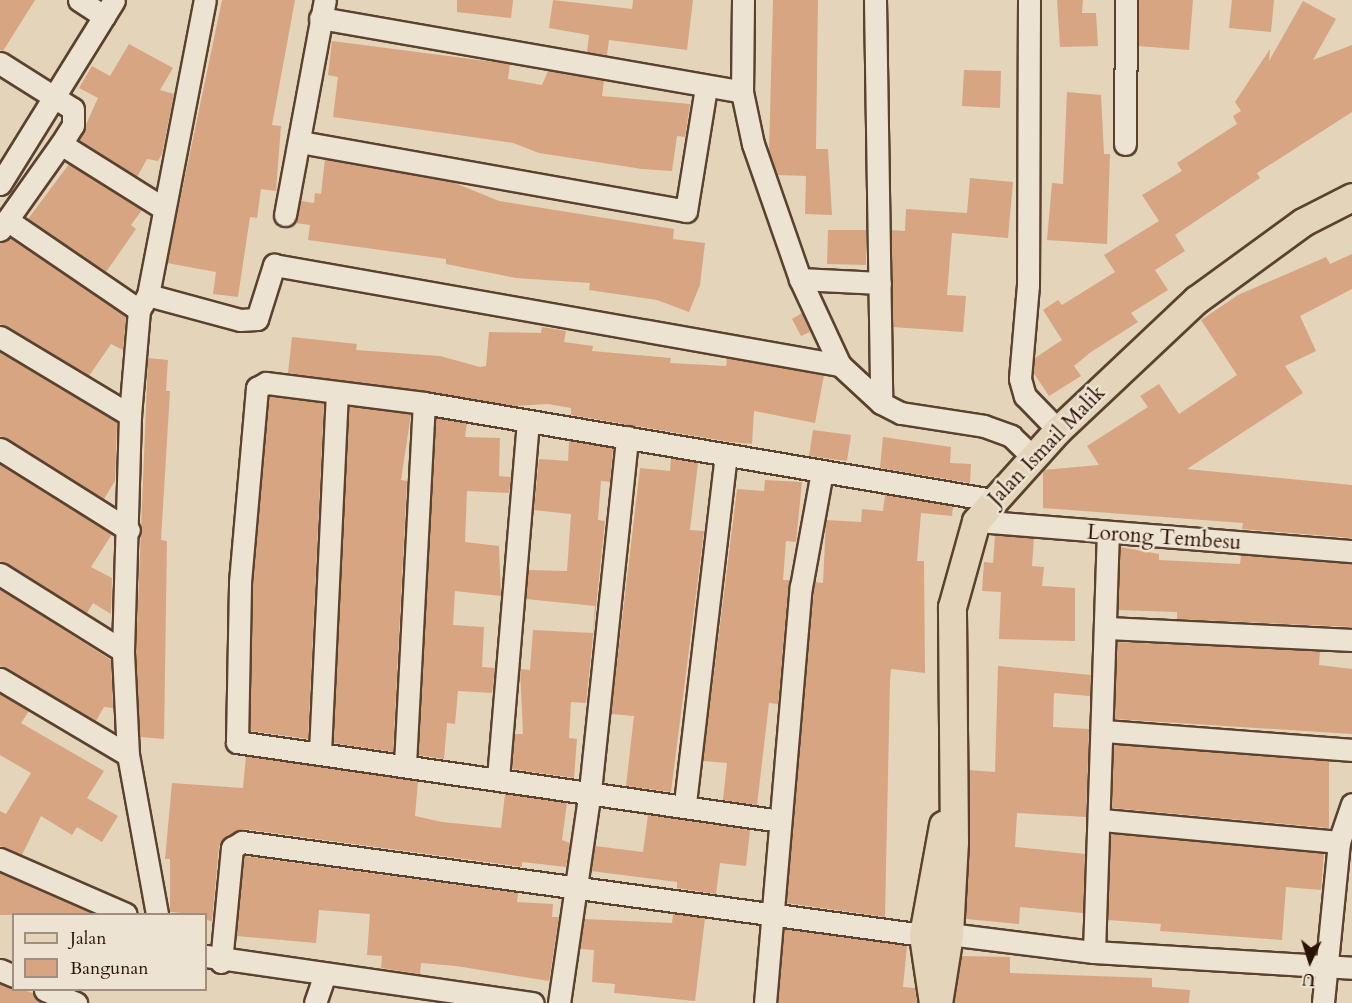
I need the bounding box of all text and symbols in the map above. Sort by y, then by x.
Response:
street label: Jalan Ismail Malik [983,381,1111,511]
street label: Lorong Tembesu [1086,520,1242,556]
legend [12,913,207,991]
text: Jalan [70,926,106,951]
north arrow [1280,931,1340,991]
text: Bangunan [70,956,148,981]
text: U [1301,968,1316,990]

